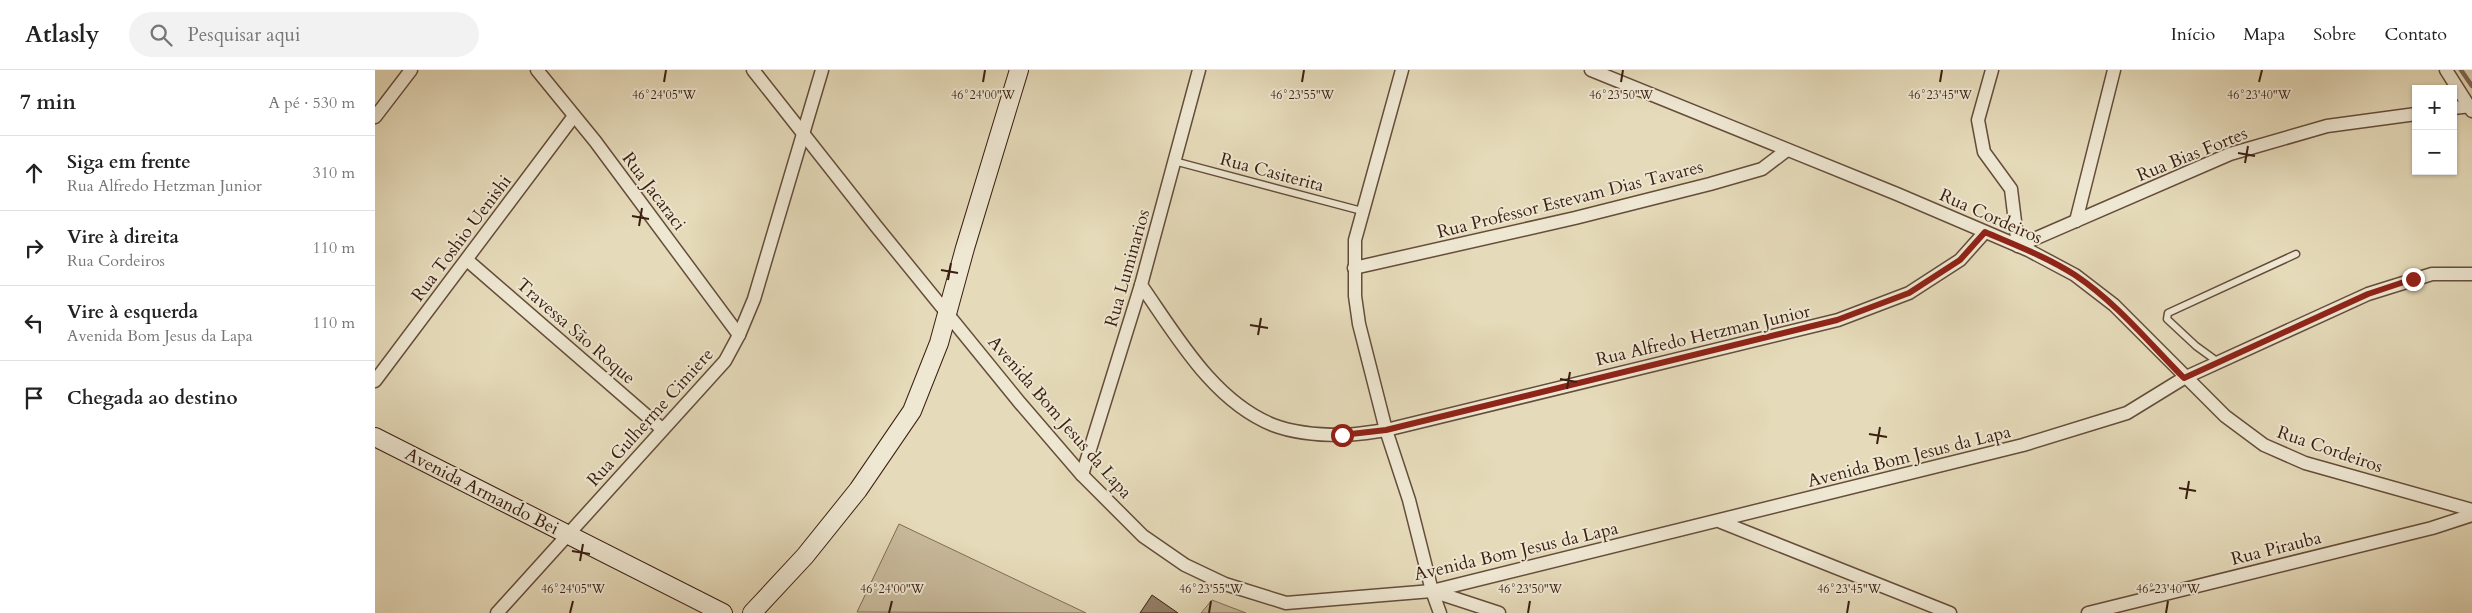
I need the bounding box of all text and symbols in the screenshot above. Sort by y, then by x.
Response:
search box [129,12,479,57]
text: Atlasly [25,18,99,51]
icon: search [147,21,175,49]
text: Pesquisar aqui [187,22,300,48]
text: Início [2171,22,2215,47]
text: Mapa [2243,22,2285,47]
text: Sobre [2313,22,2356,47]
text: Contato [2384,22,2447,47]
map controls [2412,85,2457,175]
button: + [2412,85,2457,130]
text: 46°24'05"W [632,87,697,103]
text: 46°24'00"W [951,87,1016,103]
text: 46°23'55"W [1270,87,1335,103]
text: 46°23'50"W [1589,87,1654,103]
text: 46°23'45"W [1908,87,1973,103]
text: 46°23'40"W [2227,87,2292,103]
text: 7 min [20,88,76,117]
text: A pé · 530 m [268,92,355,114]
street label: Rua Bias Fortes [2133,121,2251,188]
button: − [2412,130,2457,175]
street label: Rua Jacaraci [616,147,691,236]
street label: Rua Casiterita [1217,147,1327,198]
text: Siga em frente [67,149,191,175]
street label: Rua Professor Estevam Dias Tavares [1434,154,1706,245]
icon: ahead [20,159,48,187]
text: 310 m [313,162,355,184]
street label: Rua Toshio Uenishi [406,170,517,307]
text: Rua Alfredo Hetzman Junior [67,175,262,197]
street label: Rua Cordeiros [1935,183,2046,250]
street label: Rua Luminarios [1099,206,1156,330]
text: Vire à direita [67,224,179,250]
icon: right [20,234,48,262]
text: 110 m [313,237,355,259]
text: Rua Cordeiros [67,250,165,272]
route end [2402,268,2425,291]
street label: Travessa São Roque [511,272,641,390]
text: Vire à esquerda [67,299,198,325]
street label: Rua Alfredo Hetzman Junior [1593,299,1813,372]
icon: left [20,309,48,337]
text: 110 m [313,312,355,334]
text: Avenida Bom Jesus da Lapa [67,325,253,347]
street label: Avenida Bom Jesus da Lapa [982,330,1138,504]
street label: Rua Gulherme Cimiere [581,343,719,492]
icon: arrive [20,384,48,412]
text: Chegada ao destino [67,385,238,411]
street label: Avenida Bom Jesus da Lapa [1805,419,2014,494]
street label: Rua Cordeiros [2274,420,2386,479]
route start [1331,424,1354,447]
street label: Avenida Armando Bei [400,442,563,541]
street label: Avenida Bom Jesus da Lapa [1412,516,1621,587]
street label: Rua Pirauba [2228,525,2324,572]
text: 46°24'05"W [541,581,606,597]
text: 46°24'00"W [860,581,925,597]
text: 46°23'55"W [1179,581,1244,597]
text: 46°23'50"W [1498,581,1563,597]
text: 46°23'45"W [1817,581,1882,597]
text: 46°23'40"W [2136,581,2201,597]

